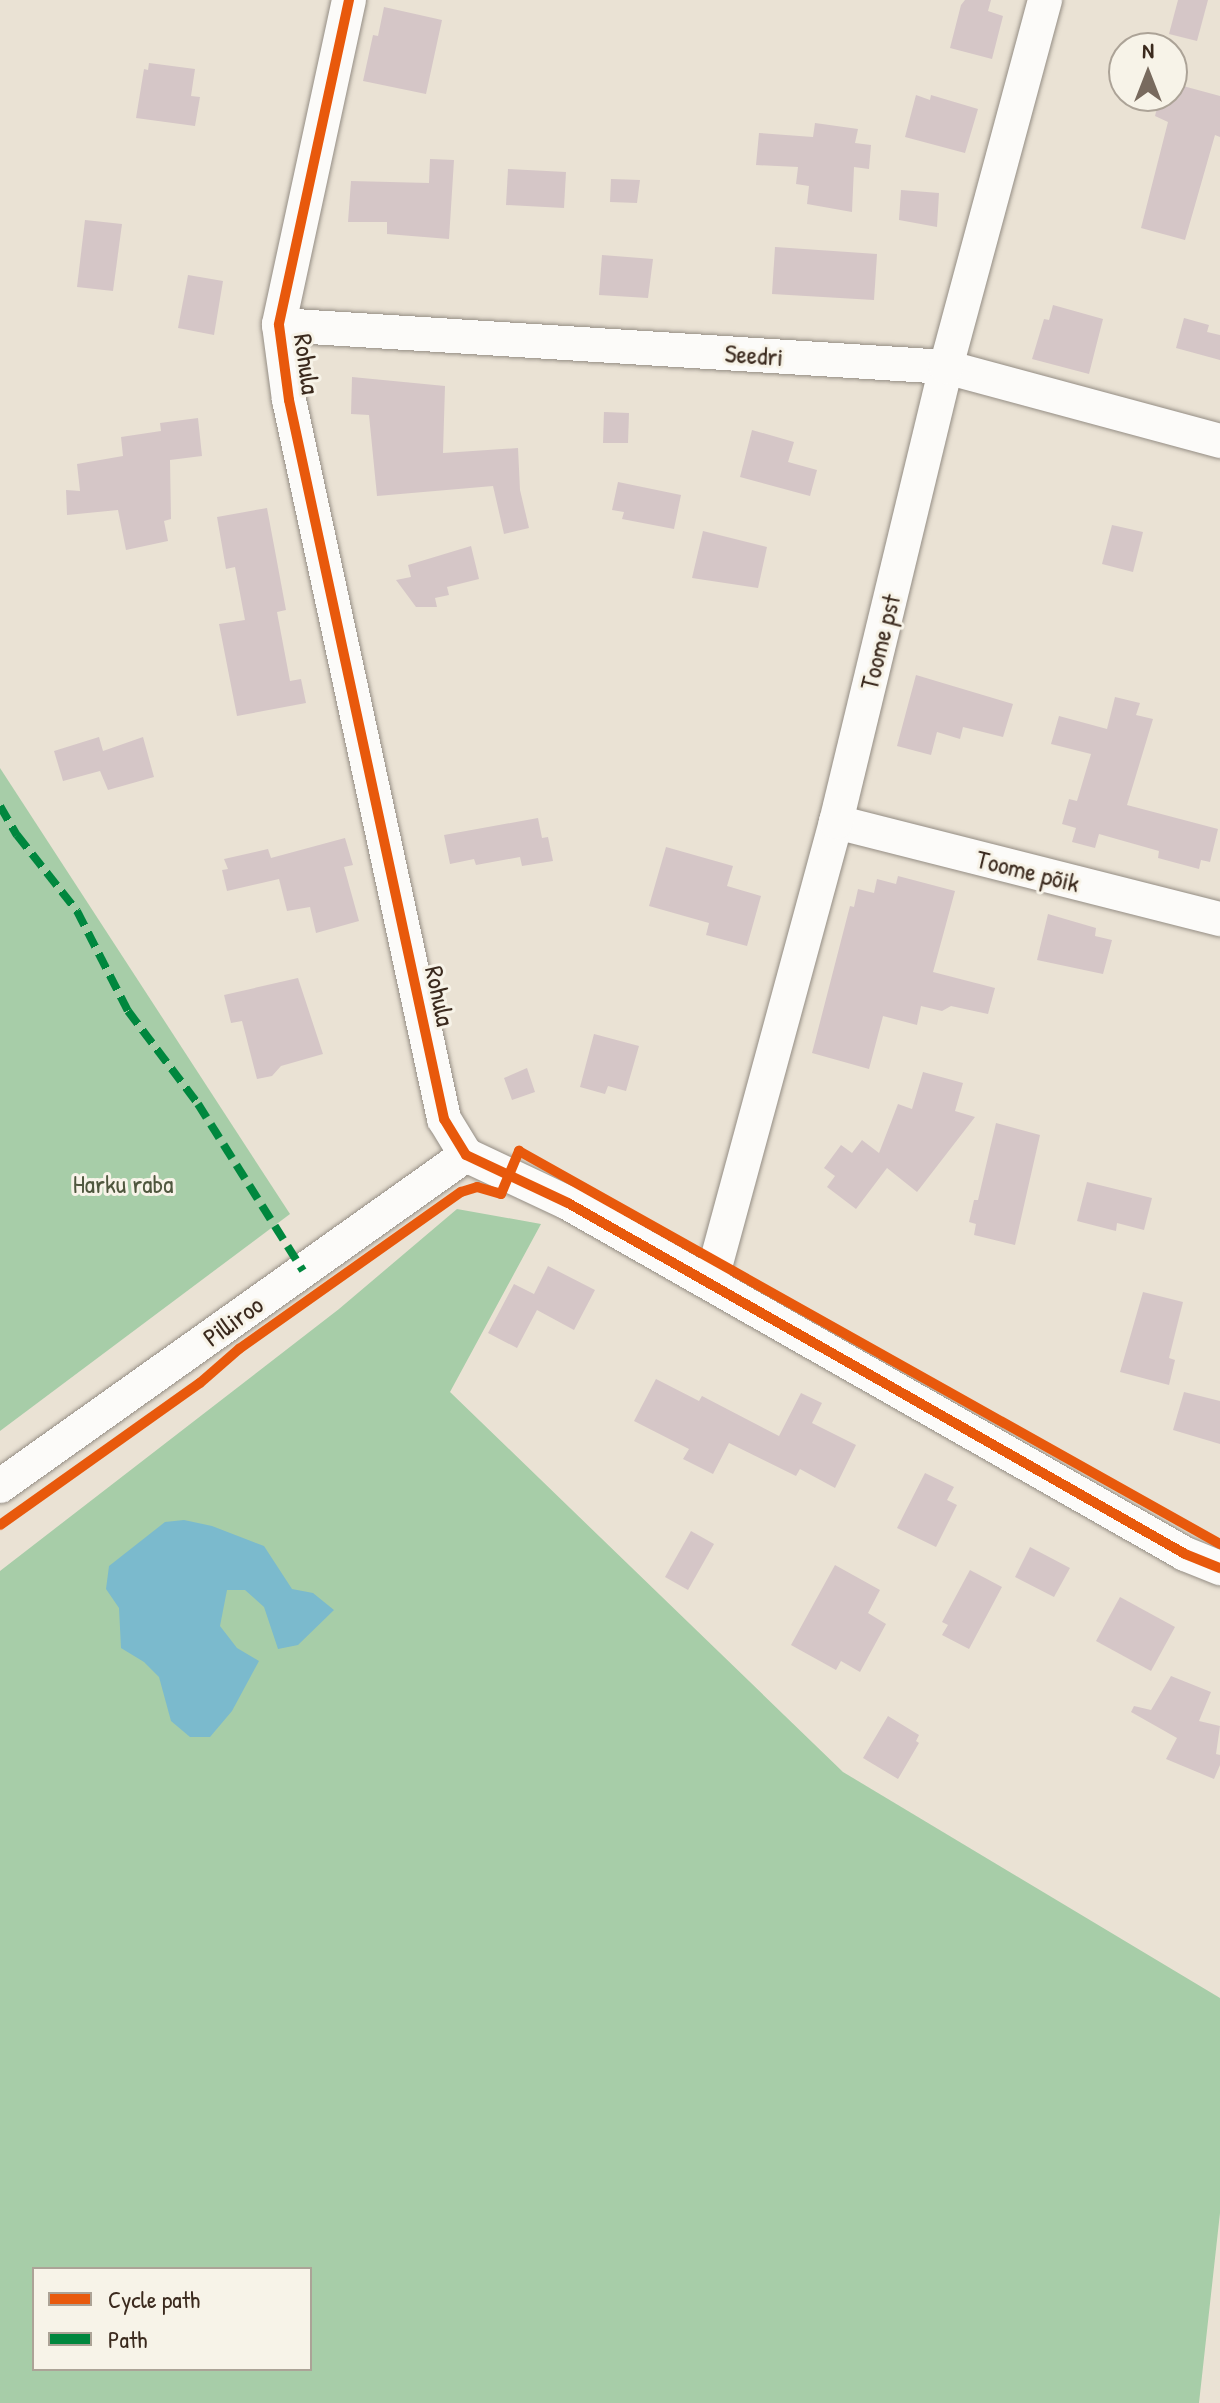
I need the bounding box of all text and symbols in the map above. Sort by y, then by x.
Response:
north arrow [1108,32,1188,112]
text: N [1142,35,1154,65]
street label: Rohula [287,332,327,396]
street label: Seedri [724,337,784,373]
street label: Toome pst [853,591,907,693]
street label: Toome põik [973,843,1083,899]
street label: Rohula [418,963,462,1029]
park label: Harku raba [73,1168,173,1200]
street label: Pilliroo [197,1289,269,1353]
legend [32,2267,312,2371]
text: Cycle path [108,2283,200,2315]
text: Path [108,2323,147,2355]

